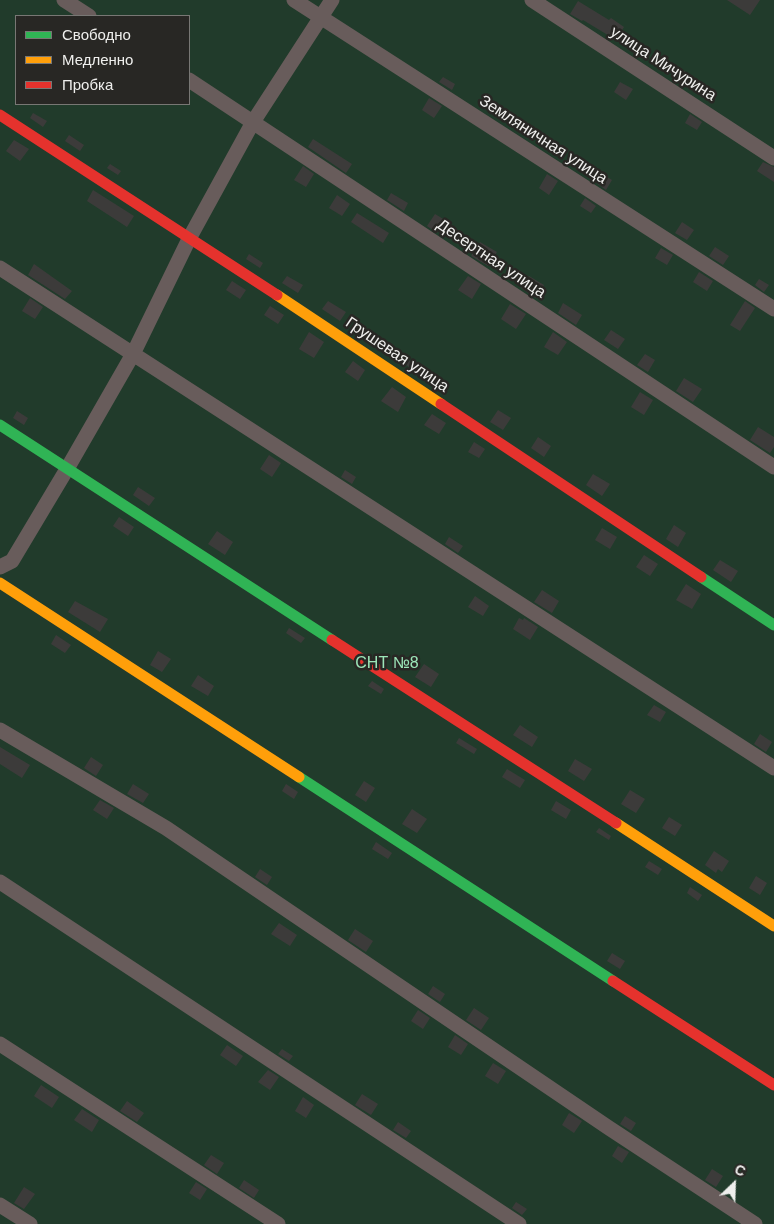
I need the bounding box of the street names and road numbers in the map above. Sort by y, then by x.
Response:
street label: улица Мичурина [606,23,720,105]
street label: Земляничная улица [476,92,610,188]
street label: Десертная улица [433,215,549,303]
street label: Грушевая улица [342,313,452,397]

